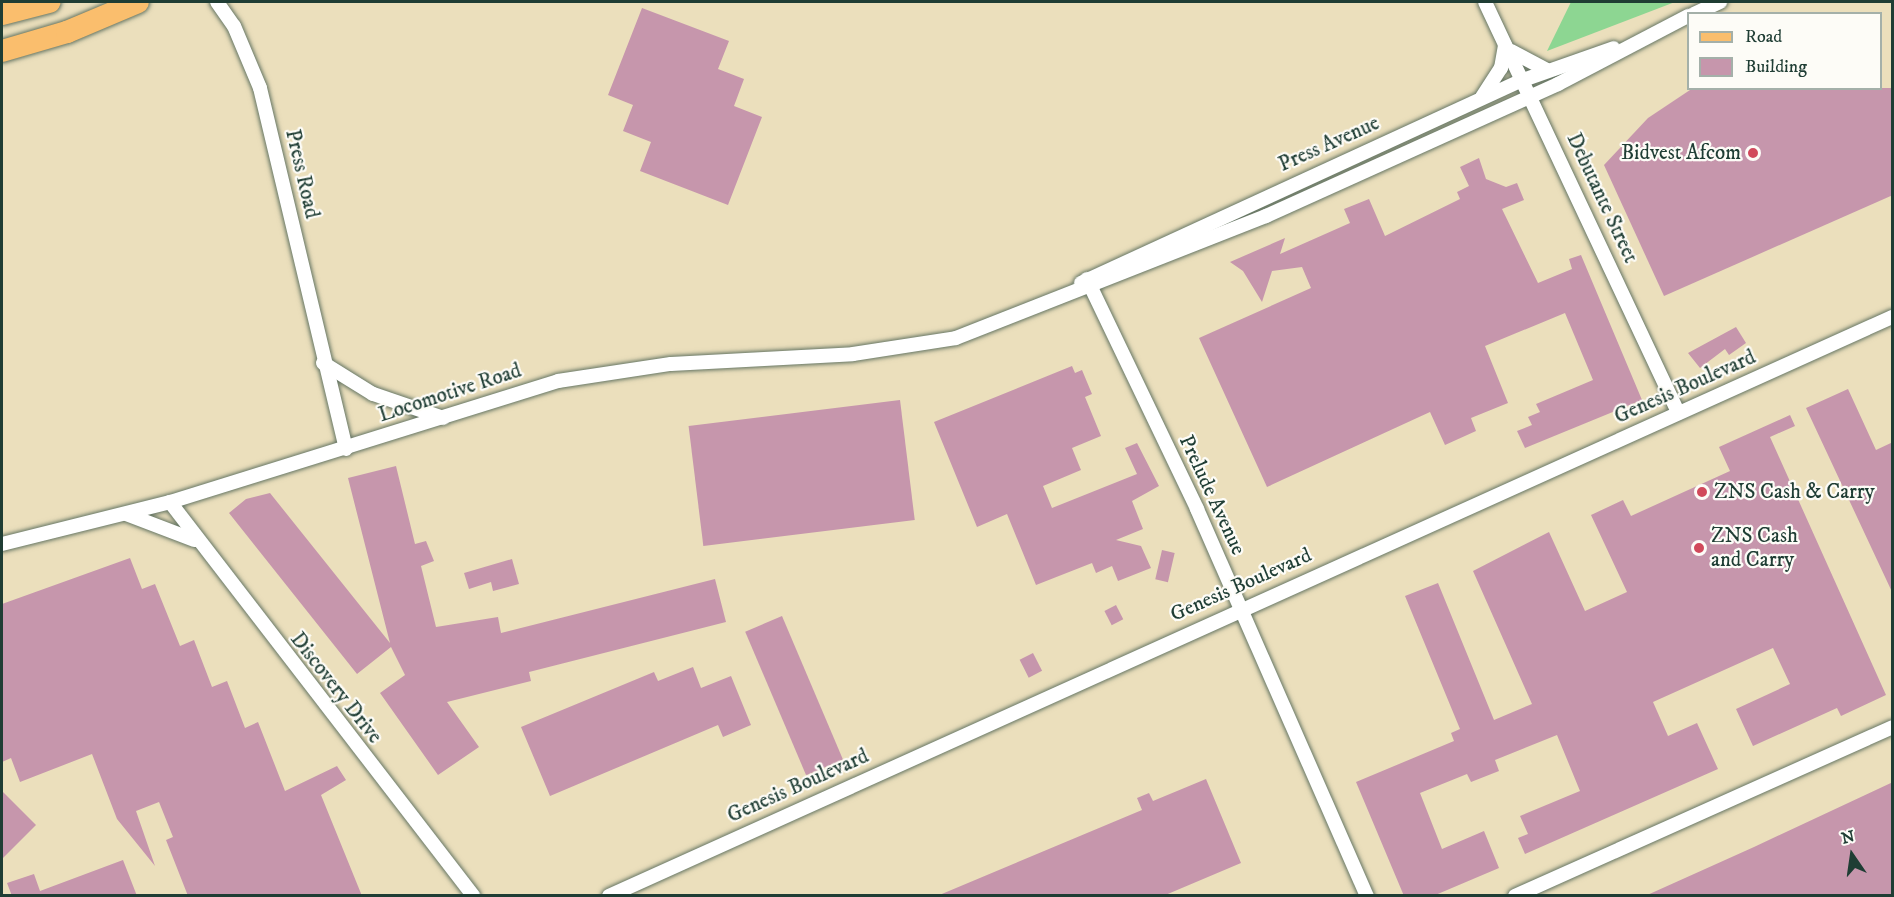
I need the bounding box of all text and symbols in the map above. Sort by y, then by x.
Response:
legend [1687,12,1882,90]
text: Road [1745,26,1782,48]
text: Building [1745,56,1807,78]
street label: Press Avenue [1275,111,1383,177]
street label: Press Road [280,127,324,221]
street label: Debutante Street [1561,129,1643,267]
place label: Bidvest Afcom [1621,140,1741,166]
marker: Bidvest Afcom [1746,146,1760,160]
street label: Genesis Boulevard [1611,345,1759,429]
street label: Locomotive Road [375,358,525,428]
street label: Prelude Avenue [1173,431,1251,559]
place label: ZNS Cash & Carry [1714,479,1875,505]
marker: ZNS Cash & Carry [1695,485,1709,499]
place label: ZNS Cash and Carry [1711,523,1798,573]
marker: ZNS Cash and Carry [1692,541,1706,555]
street label: Genesis Boulevard [1167,543,1315,627]
street label: Discovery Drive [285,627,387,749]
street label: Genesis Boulevard [724,744,872,828]
north arrow [1822,825,1882,885]
text: N [1839,826,1857,849]

